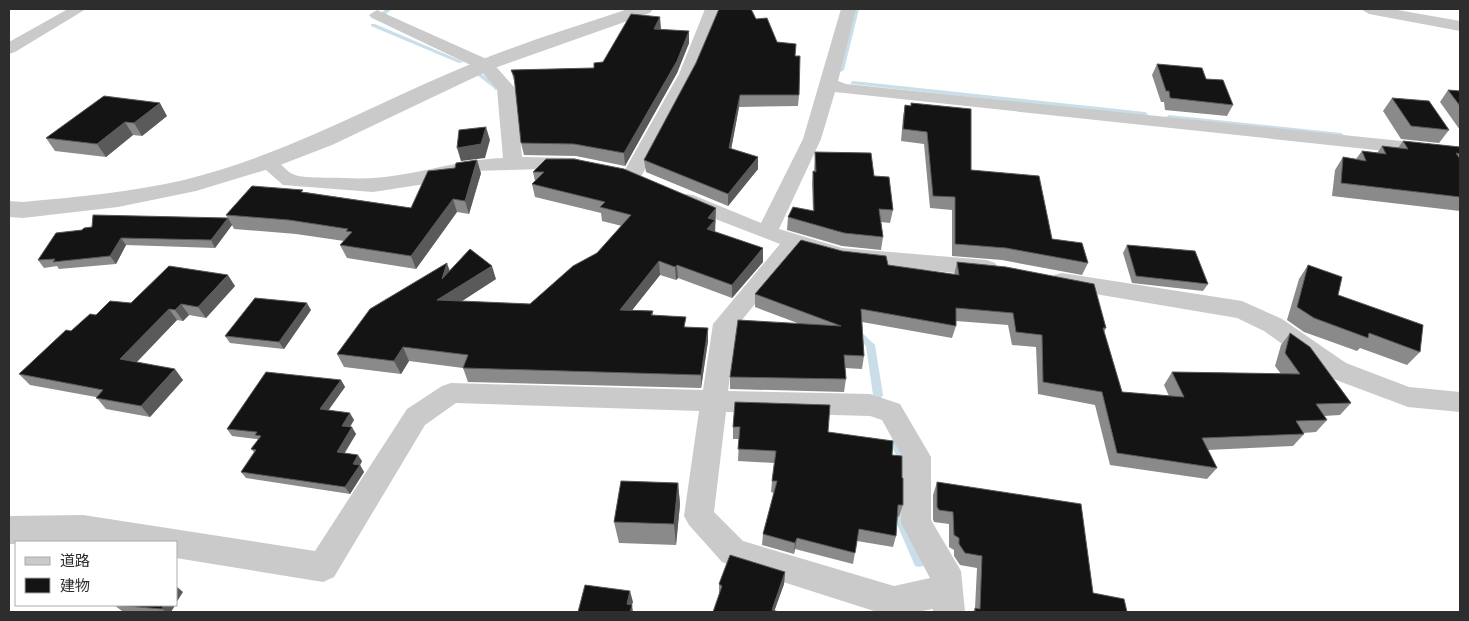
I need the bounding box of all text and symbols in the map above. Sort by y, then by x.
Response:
legend [15,541,178,606]
text: 道路 [60,552,90,569]
text: 建物 [60,577,90,594]

